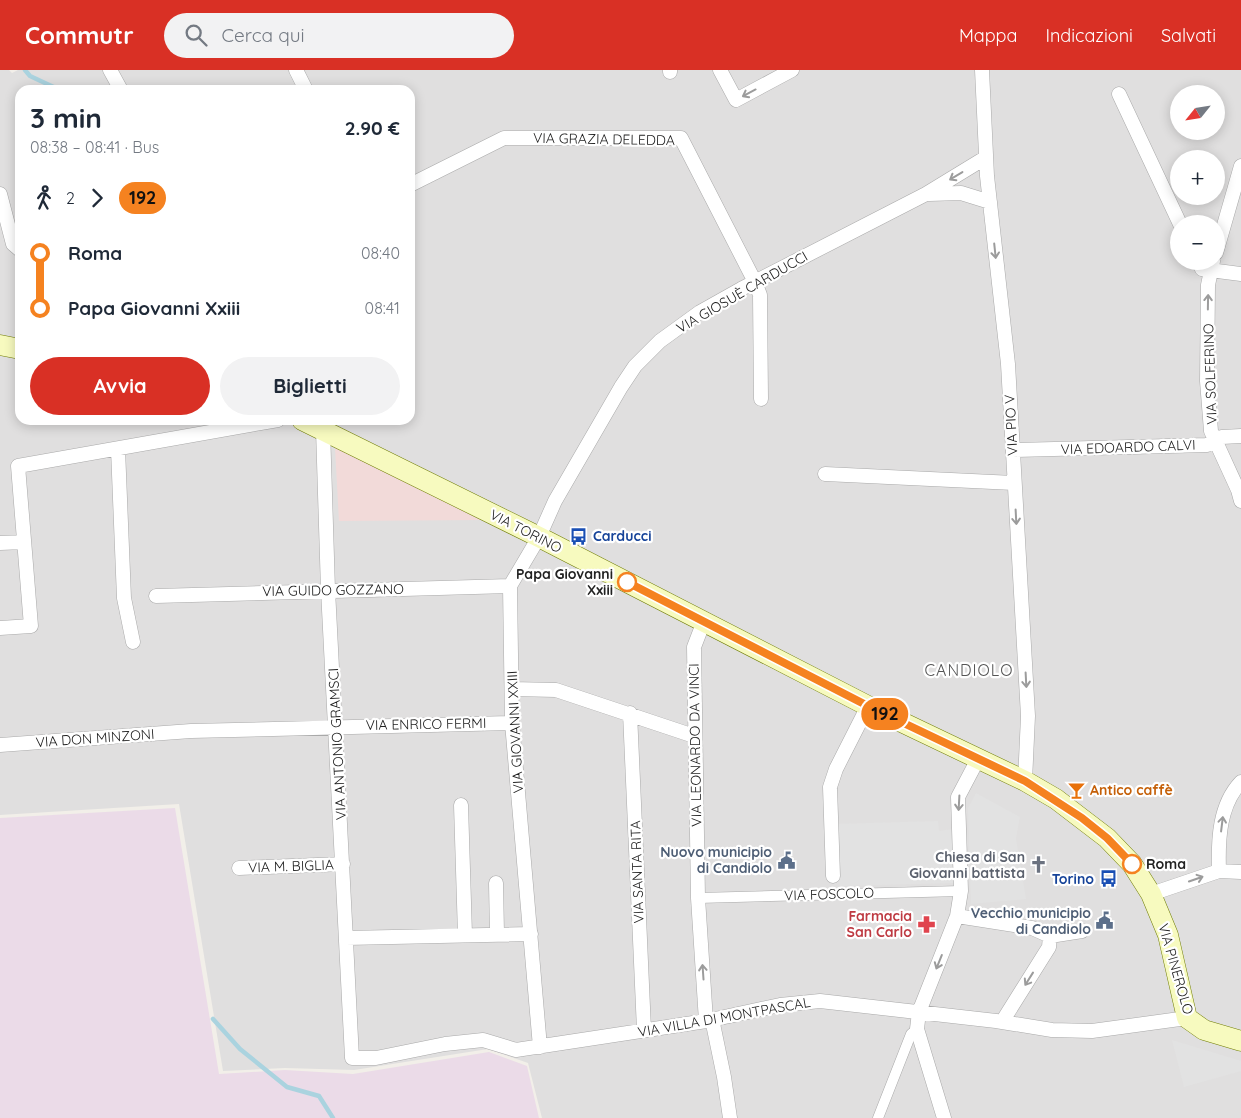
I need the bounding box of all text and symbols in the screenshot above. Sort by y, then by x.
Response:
search box [164,13,514,58]
text: Commutr [25,20,134,50]
icon: search [182,21,210,49]
text: Cerca qui [222,23,305,47]
text: Mappa [959,24,1017,47]
text: Indicazioni [1045,24,1133,47]
text: Salvati [1161,24,1216,47]
north arrow [1170,85,1225,140]
map controls [1170,85,1225,270]
one-way arrow [742,88,757,98]
text: 3 min [30,100,102,135]
text: 2.90 € [345,116,400,140]
street label: VIA GRAZIA DELEDDA [533,129,675,149]
text: 08:38 – 08:41 · Bus [30,137,159,157]
button: + [1170,150,1225,205]
one-way arrow [949,171,963,181]
icon: walk [30,184,58,212]
icon: forward [83,184,111,212]
text: 192 [129,186,156,209]
text: 2 [66,188,75,208]
button: − [1170,215,1225,270]
text: Roma [68,241,122,265]
text: 08:40 [361,243,400,263]
one-way arrow [990,243,1000,259]
street label: VIA GIOSUÈ CARDUCCI [673,247,811,337]
one-way arrow [1203,294,1213,310]
text: Papa Giovanni Xxiii [68,296,240,320]
text: 08:41 [365,298,400,318]
street label: VIA SOLFERINO [1199,323,1221,425]
button: Avvia [30,357,210,415]
button: Biglietti [220,357,400,415]
street label: VIA PIO V [1000,394,1022,456]
street label: VIA EDOARDO CALVI [1060,436,1196,458]
street label: VIA TORINO [487,505,565,557]
one-way arrow [1012,509,1021,525]
bus stop icon: Carducci [569,526,589,546]
place label: Carducci [593,527,651,545]
place label: Papa Giovanni Xxiii [516,565,613,599]
marker: Papa Giovanni Xxiii [617,572,637,592]
street label: VIA GUIDO GOZZANO [262,580,404,600]
district label: CANDIOLO [925,660,1013,680]
street label: VIA LEONARDO DA VINCI [685,663,705,827]
street label: VIA ANTONIO GRAMSCI [324,667,350,821]
street label: VIA GIOVANNI XXIII [503,670,527,794]
one-way arrow [1021,671,1030,687]
line badge: 192 [856,698,914,730]
text: 192 [871,702,899,725]
street label: VIA ENRICO FERMI [365,714,487,734]
street label: VIA DON MINZONI [35,725,155,751]
bar icon: Antico caffè [1066,780,1086,800]
place label: Antico caffè [1090,781,1173,799]
one-way arrow [955,794,964,810]
one-way arrow [1217,816,1227,832]
street label: VIA SANTA RITA [626,820,648,924]
place label: Nuovo municipio di Candiolo [660,843,772,877]
place label: Chiesa di San Giovanni battista [909,848,1025,882]
public building icon: Nuovo municipio di Candiolo [776,850,796,870]
marker: Roma [1122,854,1142,874]
church icon: Chiesa di San Giovanni battista [1029,855,1049,875]
place label: Roma [1146,855,1186,873]
street label: VIA M. BIGLIA [248,856,334,876]
bus stop icon: Torino [1098,869,1118,889]
place label: Torino [1052,870,1094,888]
one-way arrow [1187,873,1203,883]
street label: VIA FOSCOLO [784,883,875,905]
place label: Vecchio municipio di Candiolo [971,904,1091,938]
place label: Farmacia San Carlo [847,907,912,941]
public building icon: Vecchio municipio di Candiolo [1095,911,1115,931]
pharmacy icon: Farmacia San Carlo [916,914,936,934]
street label: VIA PINEROLO [1154,921,1198,1017]
one-way arrow [934,953,943,969]
one-way arrow [698,964,707,980]
one-way arrow [1023,972,1033,986]
street label: VIA VILLA DI MONTPASCAL [636,993,812,1041]

